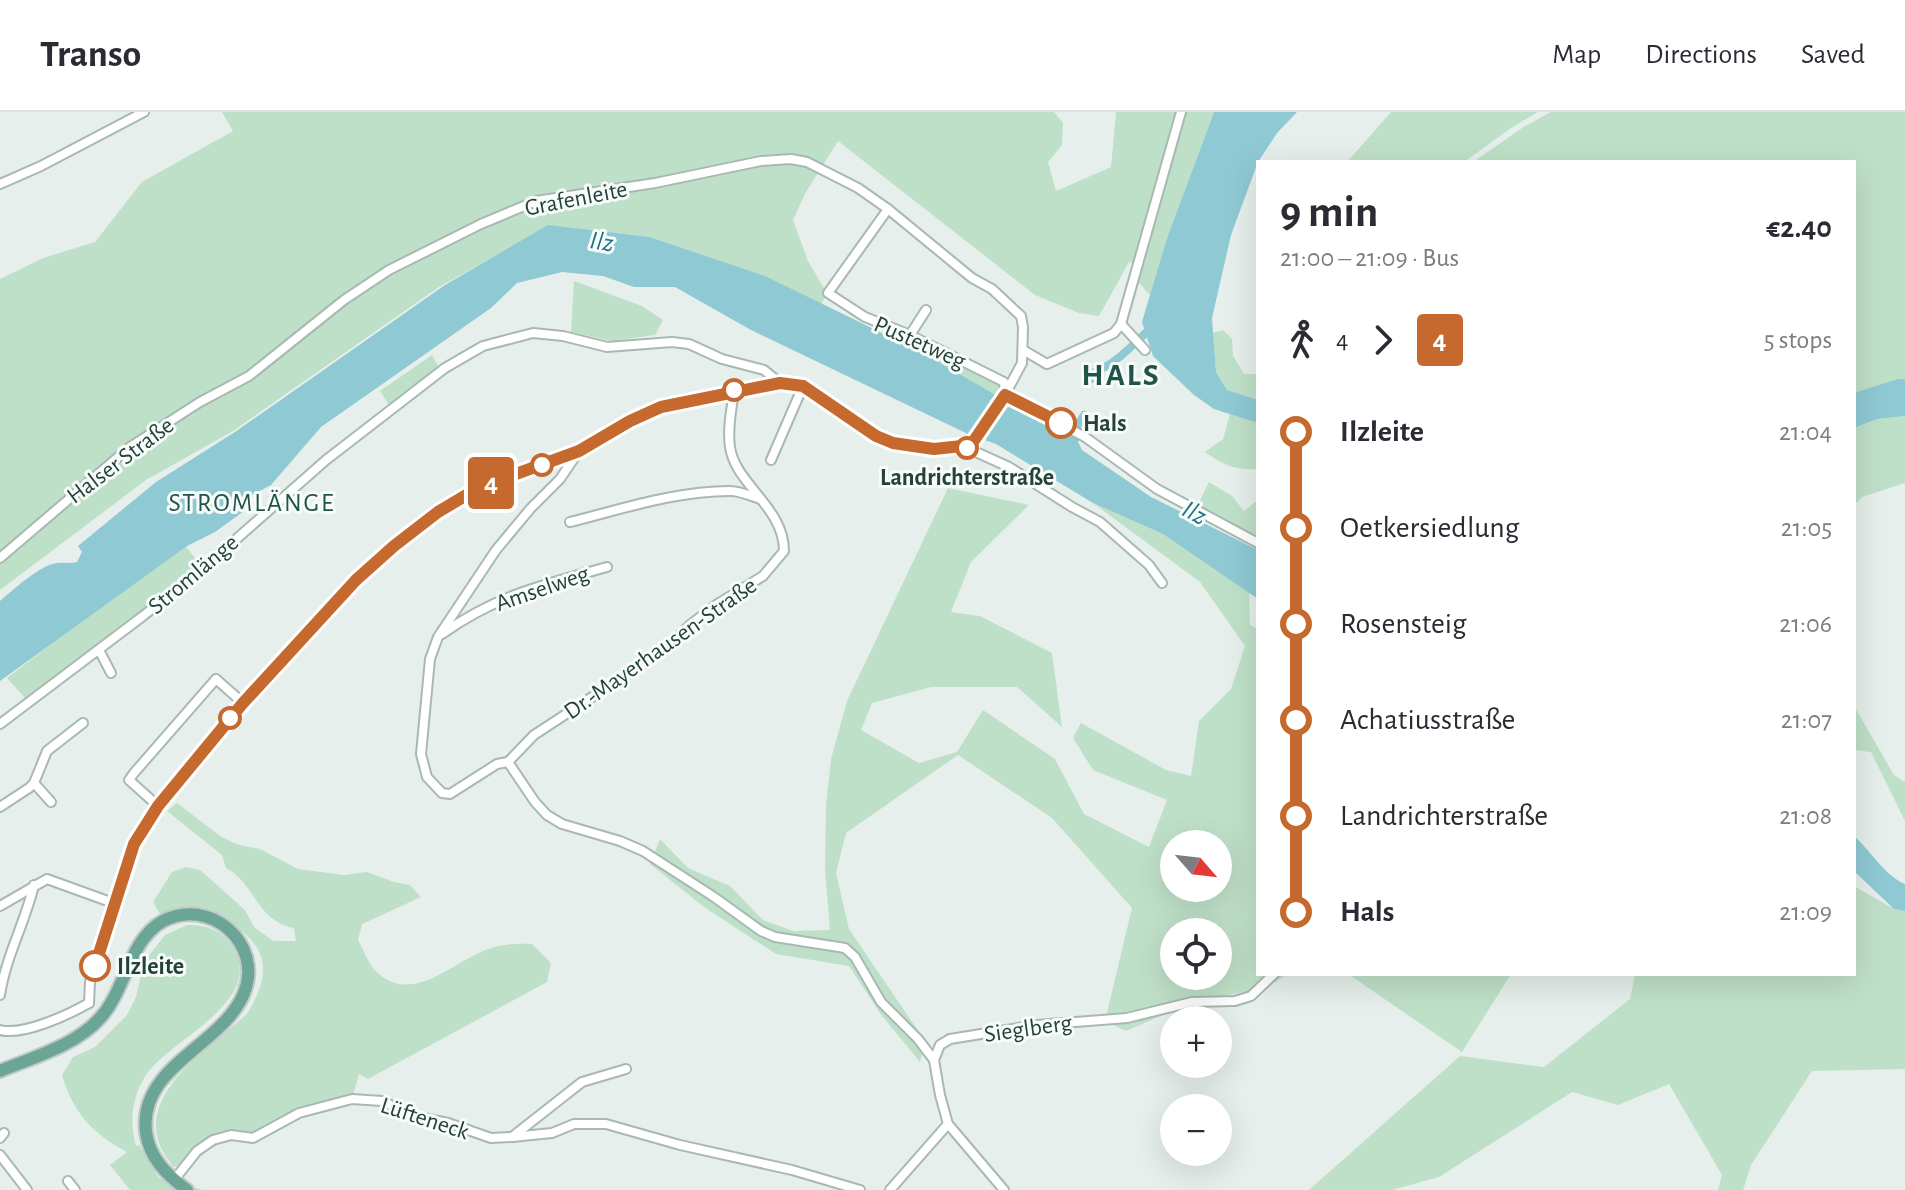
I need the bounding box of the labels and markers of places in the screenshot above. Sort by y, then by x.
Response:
unlabelled marker [723,379,745,401]
marker: Hals [1046,408,1076,438]
place label: Hals [1083,412,1126,436]
marker: Landrichterstraße [956,437,978,459]
unlabelled marker [531,454,553,476]
place label: Landrichterstraße [880,466,1054,490]
unlabelled marker [219,707,241,729]
marker: Ilzleite [80,951,110,981]
place label: Ilzleite [117,955,184,979]

